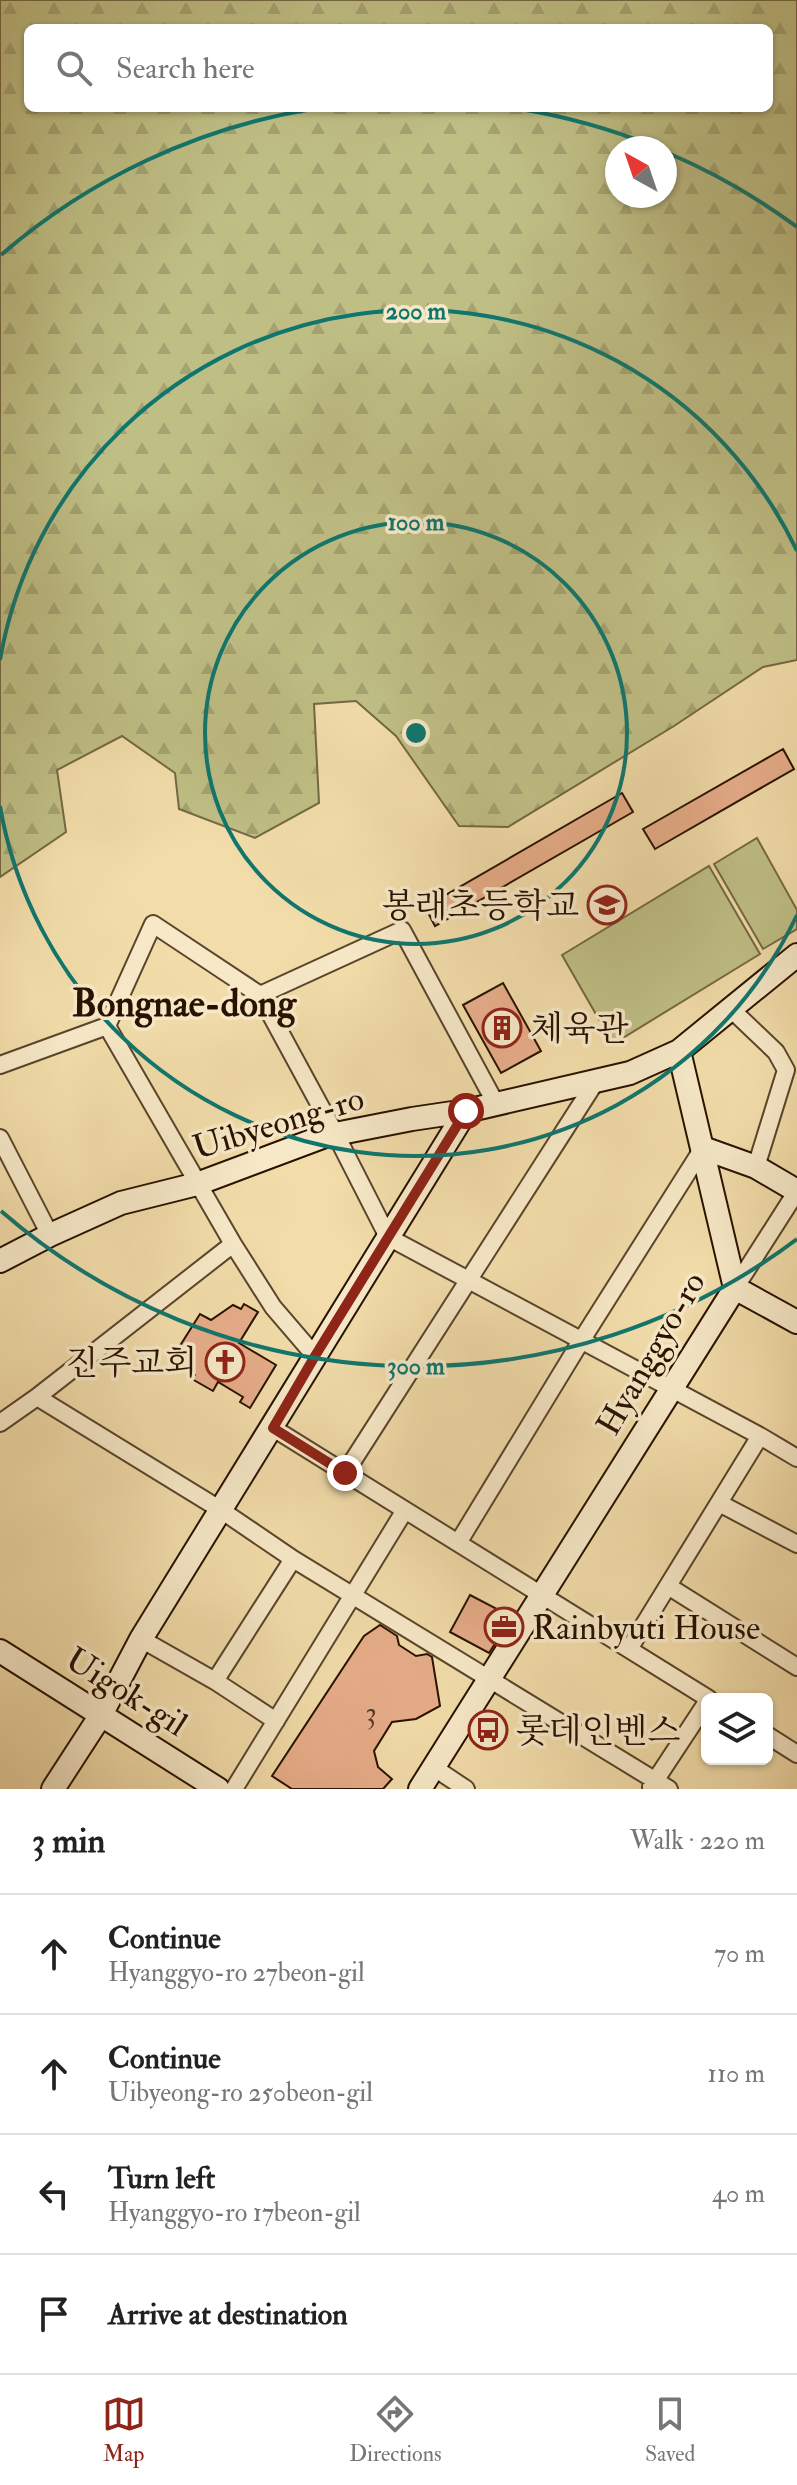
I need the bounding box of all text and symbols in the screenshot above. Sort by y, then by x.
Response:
search box [24,24,773,112]
icon: search [52,46,96,90]
text: Search here [116,50,255,87]
north arrow [605,136,677,208]
text: 200 m [386,296,447,327]
text: 100 m [388,507,445,538]
centre of rings [402,719,430,747]
school or university icon: 봉래초등학교 [586,884,628,926]
place label: 봉래초등학교 [382,885,579,928]
district label: Bongnae-dong [72,980,297,1028]
building icon: 체육관 [481,1007,523,1049]
place label: 체육관 [530,1008,629,1051]
street label: Uibyeong-ro [188,1077,369,1170]
route start [448,1093,484,1129]
street label: Hyanggyo-ro [587,1264,715,1443]
church icon: 진주교회 [204,1341,246,1383]
place label: 진주교회 [66,1342,197,1385]
text: 300 m [387,1351,445,1382]
route end [327,1455,363,1491]
office icon: Rainbyuti House [483,1606,525,1648]
place label: Rainbyuti House [532,1607,760,1650]
street label: Uigok-gil [57,1638,195,1747]
map controls [701,1693,773,1765]
button: layers [701,1693,773,1765]
house number: 3 [365,1694,377,1731]
bus stop icon: 롯데인벤스 [467,1709,509,1751]
place label: 롯데인벤스 [516,1710,680,1753]
text: 3 min [32,1820,105,1863]
text: Walk · 220 m [630,1825,765,1857]
text: Continue [108,1920,221,1957]
icon: ahead [32,1932,76,1976]
text: 70 m [714,1938,765,1970]
text: Hyanggyo-ro 27beon-gil [108,1957,365,1989]
text: Continue [108,2040,221,2077]
icon: ahead [32,2052,76,2096]
text: 110 m [708,2058,765,2090]
text: Uibyeong-ro 250beon-gil [108,2077,373,2109]
text: Turn left [108,2160,215,2197]
icon: left [32,2172,76,2216]
text: 40 m [712,2178,765,2210]
text: Hyanggyo-ro 17beon-gil [108,2197,361,2229]
icon: arrive [32,2292,76,2336]
text: Arrive at destination [108,2296,348,2333]
tab: Map [102,2392,146,2468]
tab: Directions [349,2392,442,2468]
tab: Saved [645,2392,695,2468]

